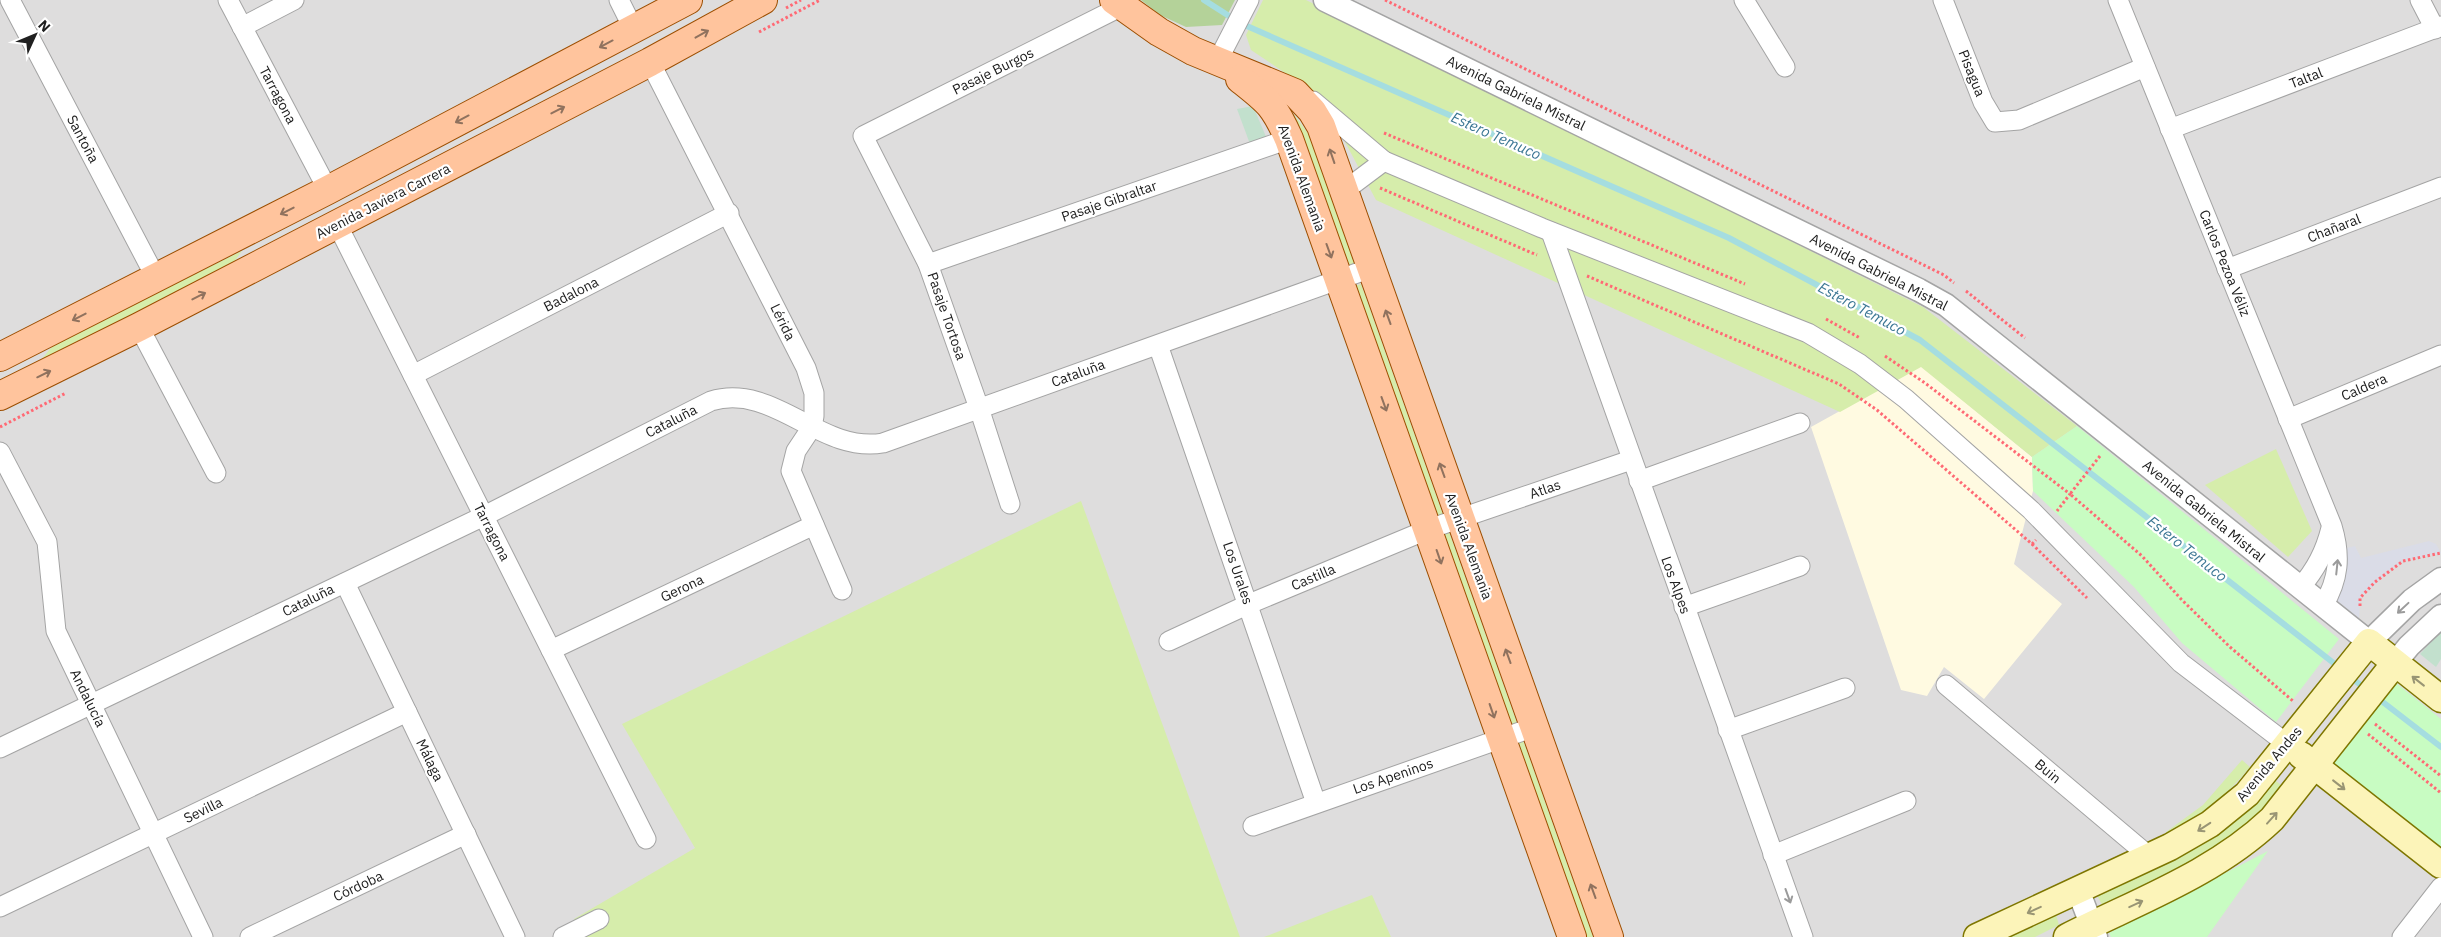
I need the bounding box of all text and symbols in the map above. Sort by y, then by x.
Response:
north arrow [10,10,60,60]
text: N [34,16,54,36]
one-way arrow [694,29,709,39]
one-way arrow [599,40,614,49]
street label: Pasaje Burgos [949,43,1037,98]
street label: Pisagua [1954,47,1990,100]
street label: Avenida Gabriela Mistral [1443,51,1589,135]
street label: Tarragona [255,63,301,127]
street label: Taltal [2287,63,2325,93]
one-way arrow [550,105,565,114]
water label: Estero Temuco [1448,107,1544,164]
street label: Santoña [63,112,103,166]
one-way arrow [455,115,470,124]
street label: Avenida Alemania [1274,122,1330,234]
one-way arrow [1327,149,1336,165]
street label: Avenida Javiera Carrera [313,159,454,243]
street label: Pasaje Gibraltar [1059,176,1159,226]
one-way arrow [280,206,295,216]
street label: Carlos Pezoa Véliz [2195,207,2255,319]
street label: Chañaral [2305,210,2364,246]
street label: Avenida Gabriela Mistral [1807,229,1951,315]
one-way arrow [1325,243,1334,258]
street label: Pasaje Tortosa [924,270,971,363]
street label: Badalona [540,272,602,315]
water label: Estero Temuco [1815,278,1909,340]
one-way arrow [191,291,206,300]
street label: Lérida [766,301,800,344]
one-way arrow [1383,309,1392,325]
one-way arrow [71,312,86,322]
street label: Cataluña [1049,355,1108,391]
one-way arrow [36,369,51,379]
street label: Caldera [2338,369,2390,405]
one-way arrow [1380,396,1389,411]
street label: Cataluña [642,400,700,442]
street label: Avenida Gabriela Mistral [2139,456,2269,566]
one-way arrow [1437,463,1446,478]
street label: Atlas [1527,475,1563,503]
street label: Avenida Alemania [1441,490,1497,602]
street label: Tarragona [470,500,515,565]
water label: Estero Temuco [2143,511,2231,586]
street label: Los Urales [1219,539,1257,607]
one-way arrow [1434,549,1444,565]
street label: Los Alpes [1657,554,1695,617]
street label: Castilla [1288,559,1338,594]
one-way arrow [2332,560,2342,576]
street label: Gerona [657,570,707,606]
street label: Cataluña [279,579,337,620]
one-way arrow [2397,602,2409,614]
one-way arrow [1503,649,1512,664]
street label: Andalucía [66,666,110,730]
one-way arrow [2412,675,2425,686]
one-way arrow [1487,702,1497,718]
street label: Avenida Andes [2232,722,2306,805]
street label: Málaga [412,736,448,785]
street label: Los Apeninos [1351,754,1436,798]
street label: Buin [2031,755,2065,787]
one-way arrow [2332,779,2345,790]
street label: Sevilla [181,793,226,827]
one-way arrow [2266,811,2278,824]
one-way arrow [2197,822,2211,833]
street label: Córdoba [330,866,386,905]
one-way arrow [1588,884,1597,899]
one-way arrow [1784,888,1793,903]
one-way arrow [2128,898,2143,908]
one-way arrow [2027,906,2042,916]

